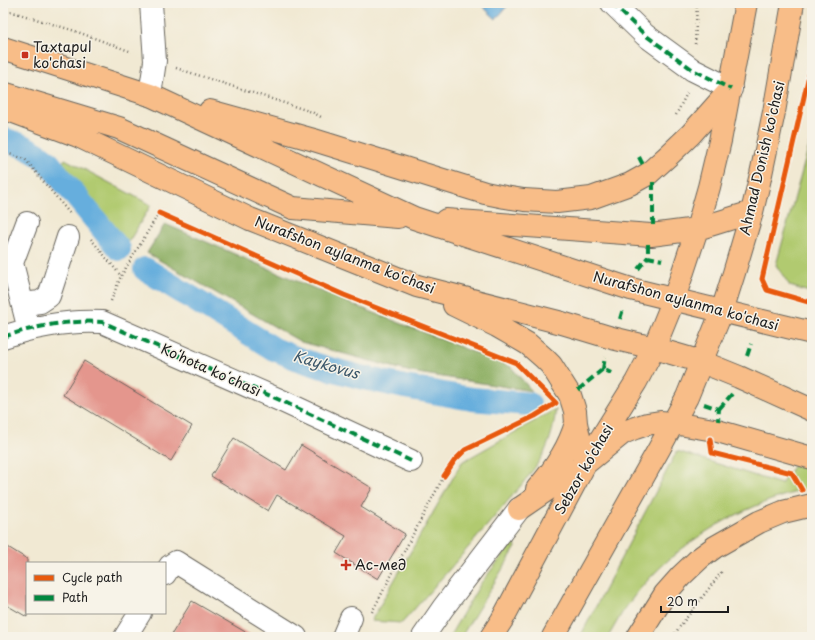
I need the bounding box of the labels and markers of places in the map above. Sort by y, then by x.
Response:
place label: Taxtapul ko'chasi [33,36,91,73]
marker: Taxtapul ko'chasi [20,50,30,60]
place label: Ас-мед [355,554,406,575]
marker: Ас-мед [340,559,352,571]

